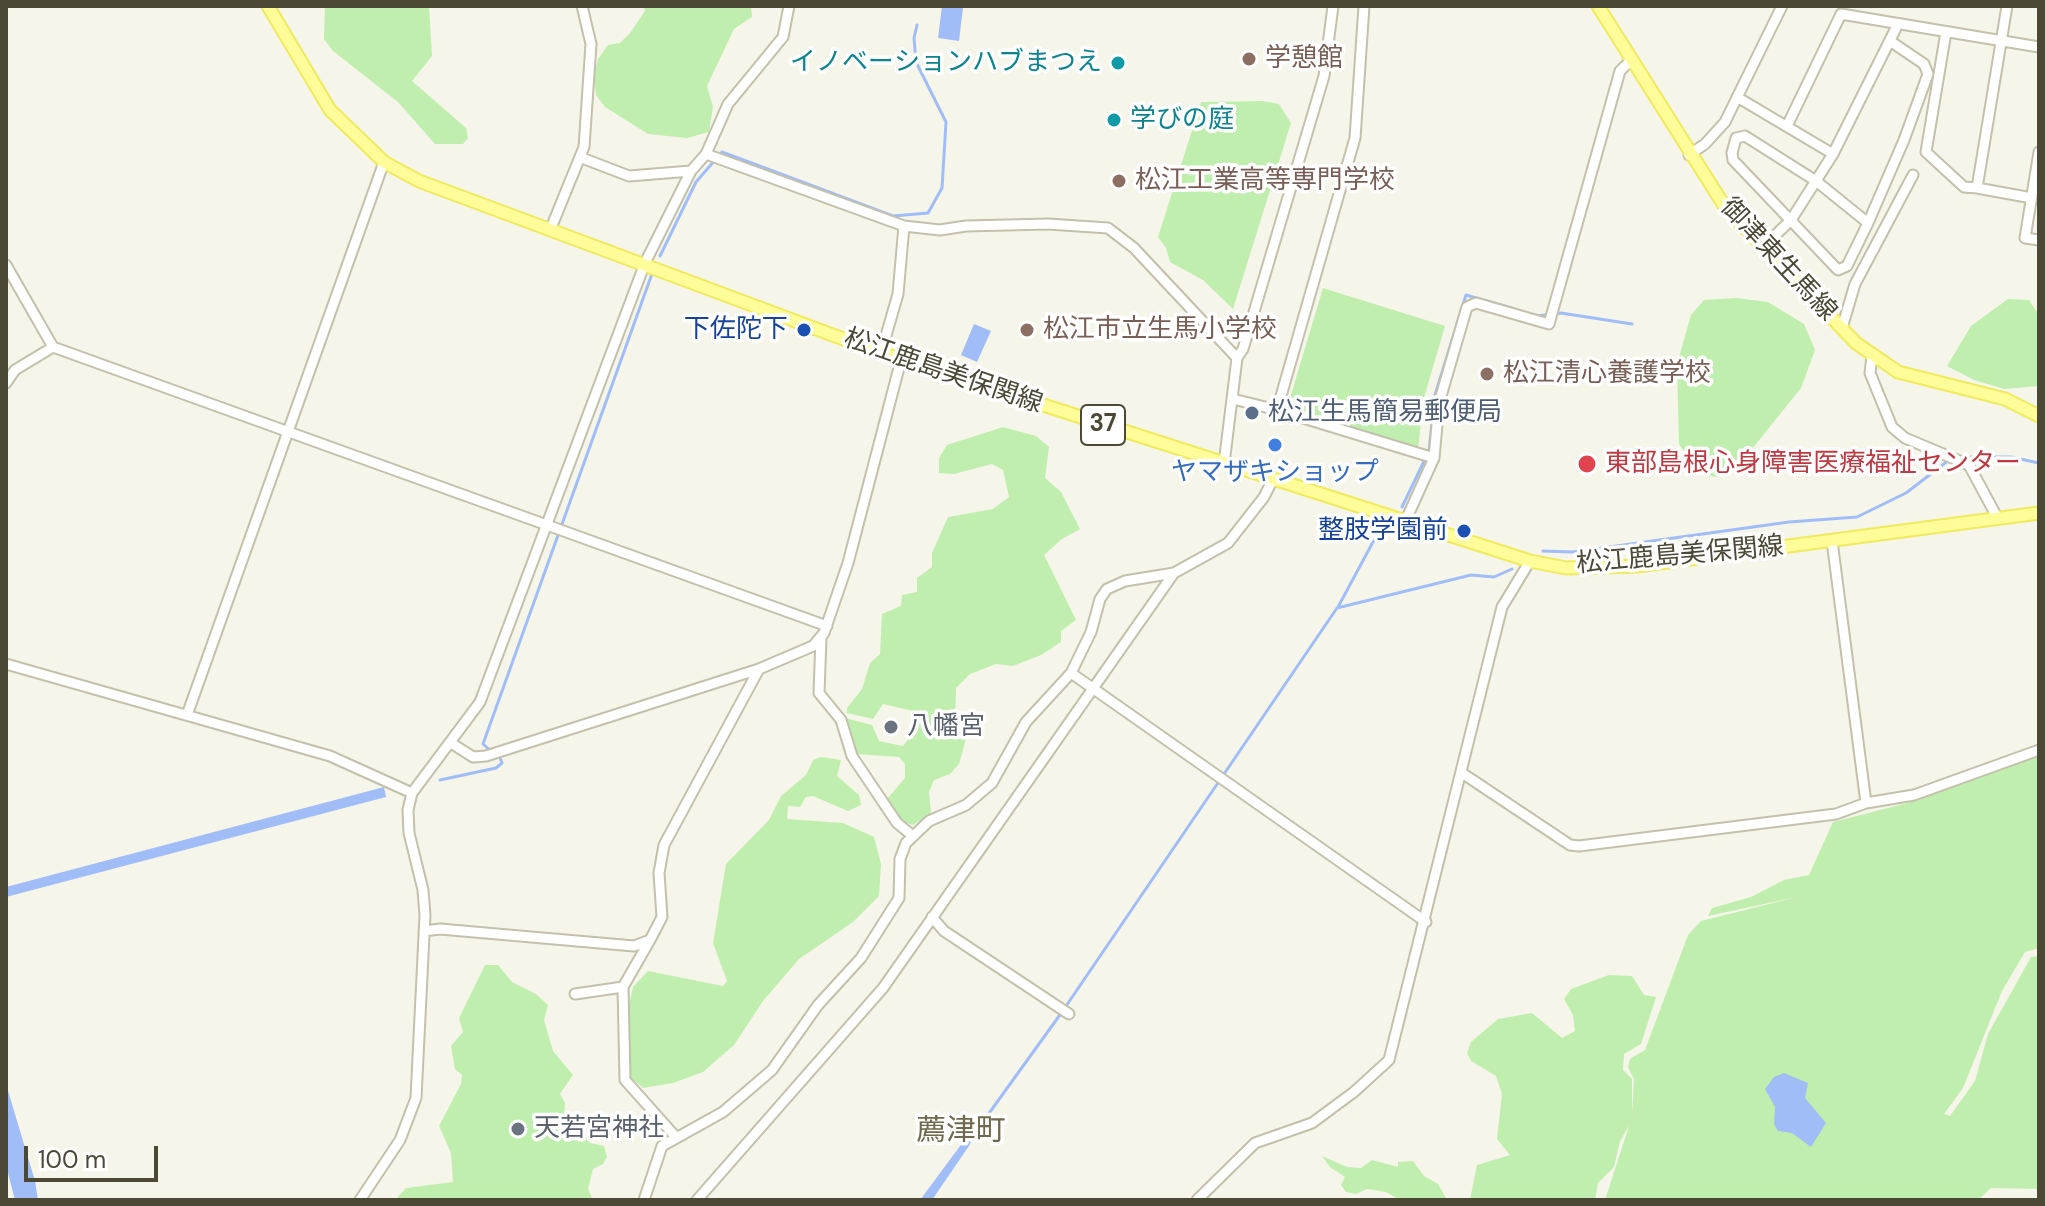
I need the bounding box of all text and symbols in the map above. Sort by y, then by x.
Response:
place label: 学憩館 [1265,43,1343,75]
place label: イノベーションハブまつえ [790,47,1102,79]
marker: 学憩館 [1240,50,1258,68]
marker: イノベーションハブまつえ [1109,54,1127,72]
place label: 学びの庭 [1130,104,1234,136]
marker: 学びの庭 [1105,111,1123,129]
place label: 松江工業高等専門学校 [1135,165,1395,197]
marker: 松江工業高等専門学校 [1110,172,1128,190]
street label: 御津東生馬線 [1713,192,1843,328]
place label: 下佐陀下 [684,314,788,346]
place label: 松江市立生馬小学校 [1043,314,1277,346]
marker: 下佐陀下 [795,321,813,339]
marker: 松江市立生馬小学校 [1018,321,1036,339]
street label: 松江鹿島美保関線 [840,323,1046,421]
place label: 松江清心養護学校 [1503,358,1711,390]
marker: 松江清心養護学校 [1478,365,1496,383]
place label: 松江生馬簡易郵便局 [1268,397,1502,429]
marker: 松江生馬簡易郵便局 [1243,404,1261,422]
road number: 37 [1081,405,1125,445]
marker: ヤマザキショップ [1266,436,1284,454]
place label: 東部島根心身障害医療福祉センター [1605,448,2021,480]
marker: 東部島根心身障害医療福祉センター [1576,453,1598,475]
place label: ヤマザキショップ [1171,457,1379,489]
place label: 整肢学園前 [1318,515,1448,547]
marker: 整肢学園前 [1455,522,1473,540]
street label: 松江鹿島美保関線 [1575,531,1785,581]
place label: 八幡宮 [907,711,985,743]
marker: 八幡宮 [882,718,900,736]
place label: 天若宮神社 [534,1113,664,1145]
district label: 薦津町 [916,1114,1006,1150]
marker: 天若宮神社 [509,1120,527,1138]
scale bar [28,1130,162,1180]
text: 100 m [38,1144,106,1175]

